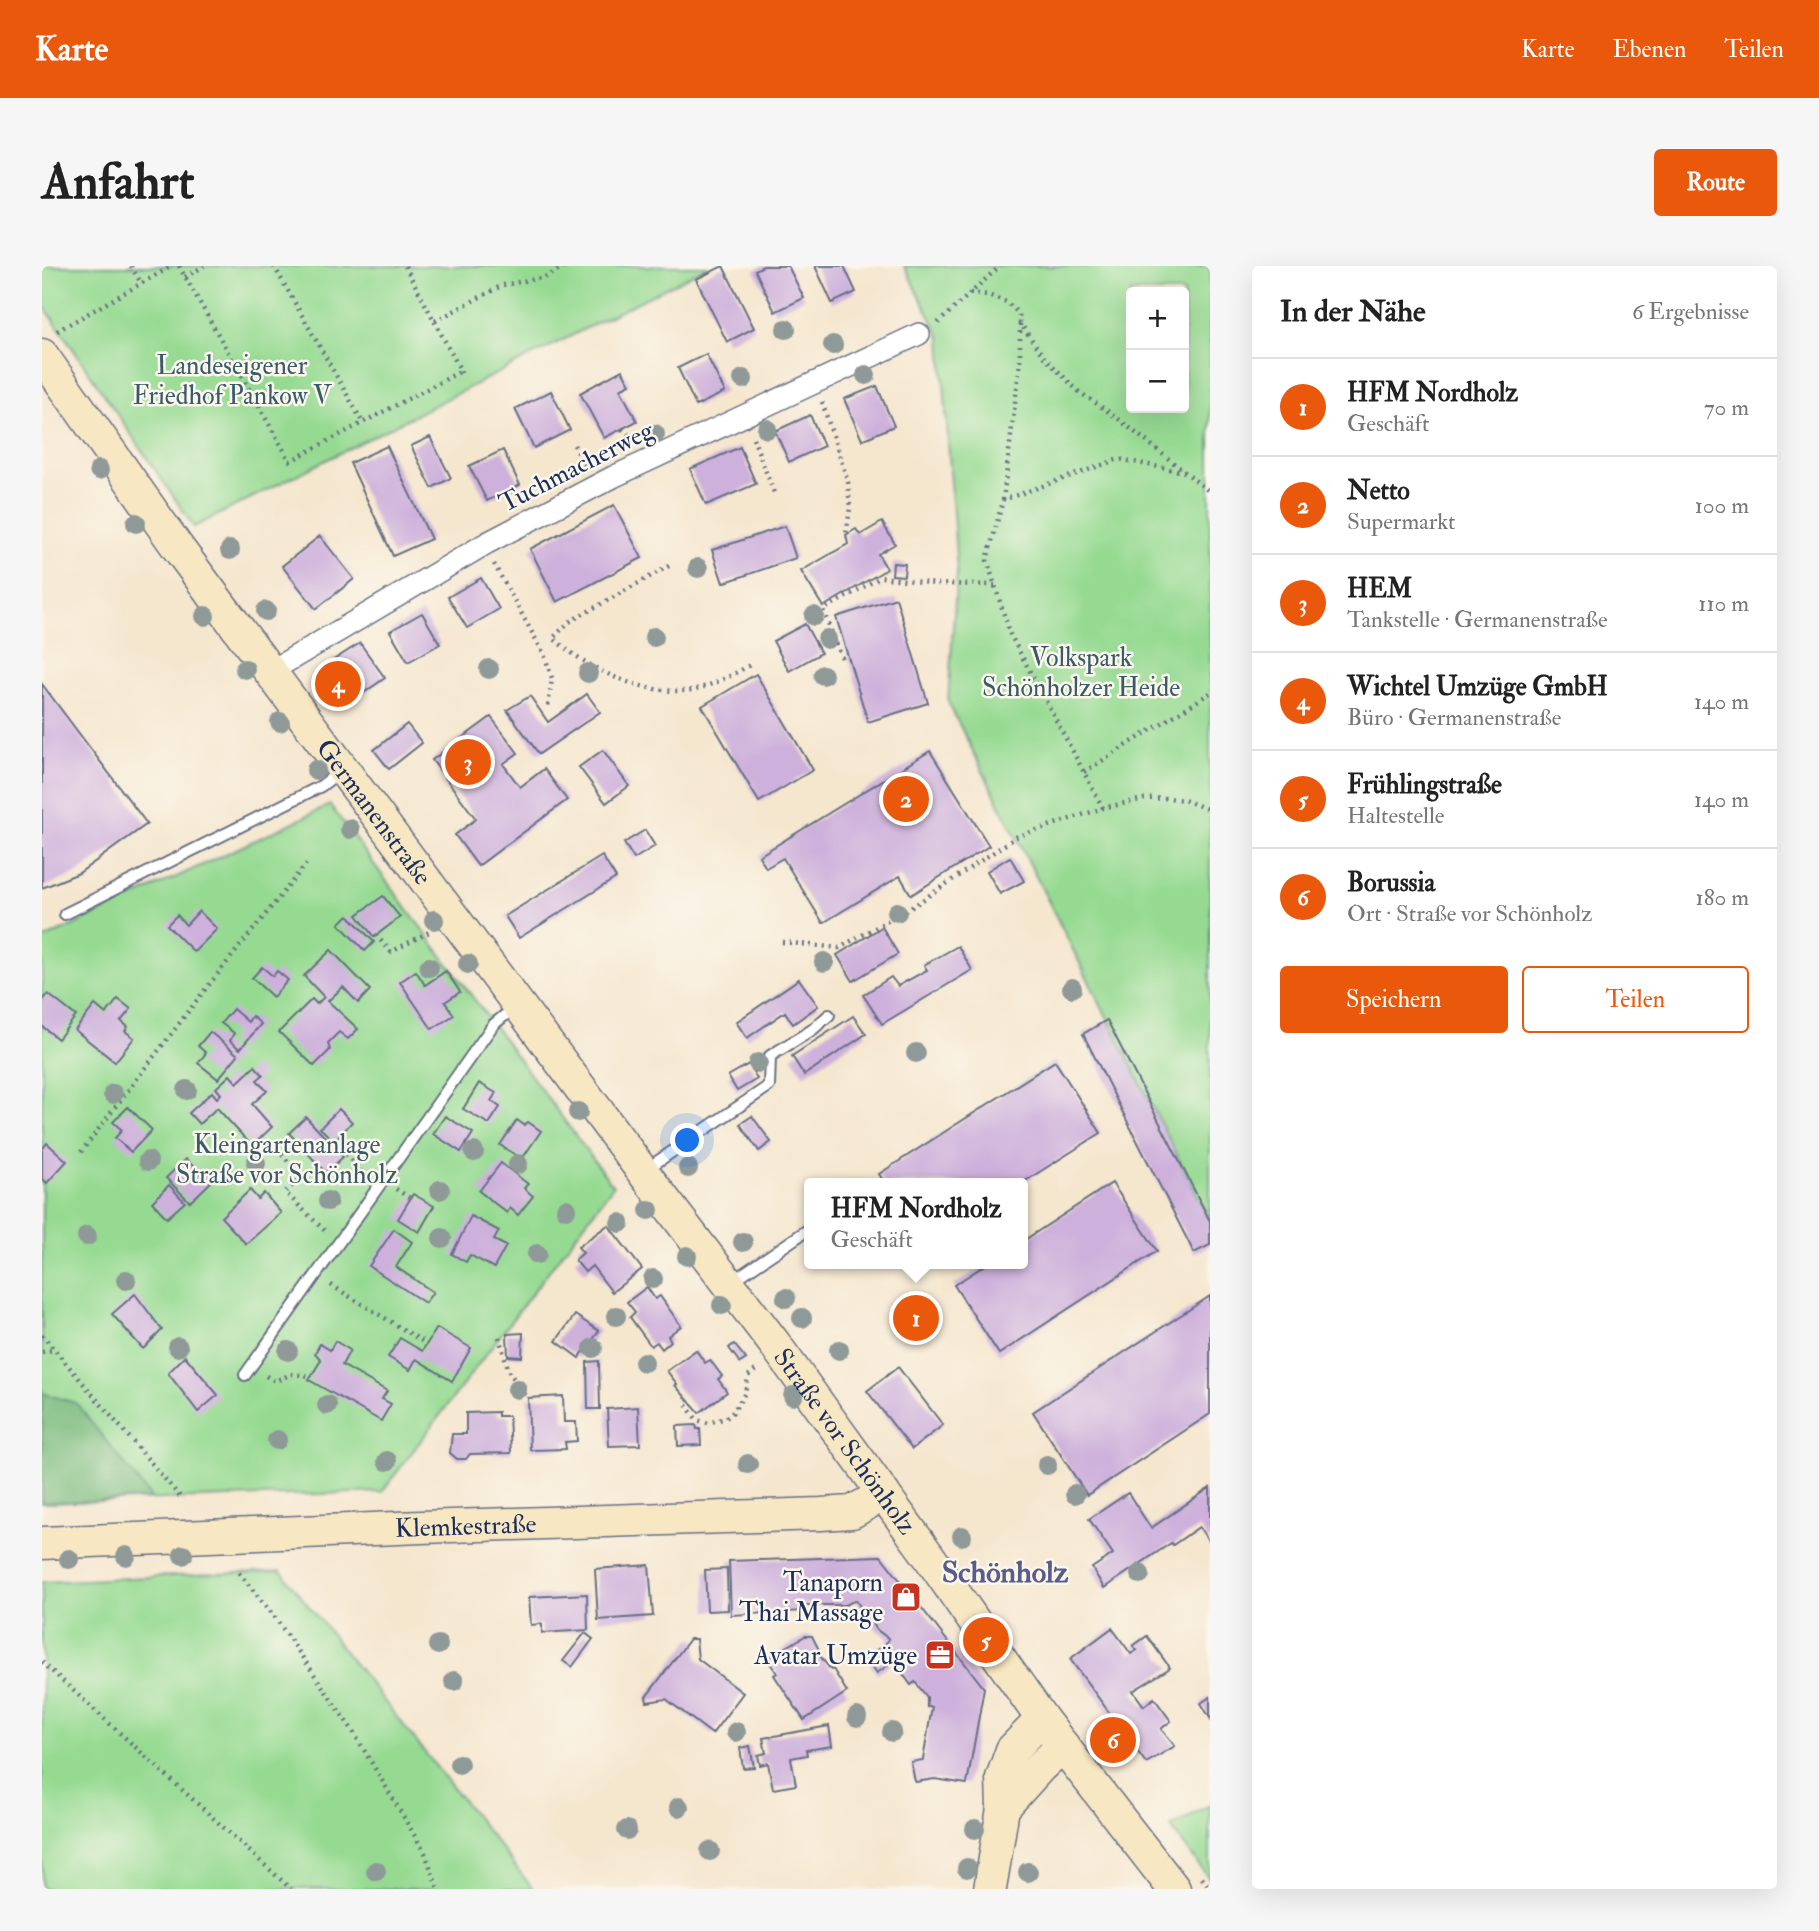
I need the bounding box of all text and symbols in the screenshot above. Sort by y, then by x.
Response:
text: Karte [35,29,108,70]
text: Karte [1521,34,1574,65]
text: Ebenen [1612,34,1686,65]
text: Teilen [1724,34,1784,65]
button: Route [1654,149,1777,216]
text: Anfahrt [42,152,194,213]
map controls [1126,287,1189,413]
button: + [1126,287,1189,350]
text: In der Nähe [1280,293,1425,330]
text: 6 Ergebnisse [1632,297,1749,326]
park label: Landeseigener Friedhof Pankow V [133,350,333,412]
button: − [1126,350,1189,413]
text: HFM Nordholz [1347,377,1518,409]
text: 1 [1299,393,1307,422]
text: 70 m [1704,393,1749,422]
text: Geschäft [1347,409,1430,438]
street label: Tuchmacherweg [494,414,660,520]
text: Netto [1347,475,1410,507]
text: 2 [1297,491,1309,520]
text: 100 m [1695,491,1749,520]
text: Supermarkt [1347,507,1455,536]
text: HEM [1347,573,1412,605]
text: 3 [1299,589,1307,618]
text: 110 m [1698,589,1749,618]
text: Tankstelle · Germanenstraße [1347,605,1608,634]
park label: Volkspark Schönholzer Heide [982,642,1180,704]
pin: 4 [315,658,361,710]
text: Wichtel Umzüge GmbH [1347,671,1608,703]
text: 4 [1297,687,1309,716]
text: 140 m [1694,687,1749,716]
text: Büro · Germanenstraße [1347,703,1561,732]
street label: Germanenstraße [309,733,439,892]
pin: 3 [445,736,491,788]
text: Frühlingstraße [1347,769,1502,801]
pin: 2 [883,773,929,825]
text: 5 [1298,785,1308,814]
text: 140 m [1694,785,1749,814]
text: Haltestelle [1347,801,1444,830]
text: Borussia [1347,867,1435,899]
text: 6 [1297,883,1309,912]
text: 180 m [1696,883,1749,912]
text: Ort · Straße vor Schönholz [1347,899,1592,928]
button: Speichern [1280,966,1508,1033]
button: Teilen [1522,966,1749,1033]
your location [670,1123,704,1157]
park label: Kleingartenanlage Straße vor Schönholz [176,1129,398,1191]
popup [804,1178,1028,1269]
text: HFM Nordholz [830,1193,1002,1225]
text: Geschäft [830,1225,913,1254]
pin: 1 [893,1292,939,1344]
street label: Straße vor Schönholz [766,1342,923,1541]
street label: Klemkestraße [394,1508,537,1545]
district label: Schönholz [942,1554,1069,1591]
place label: Tanaporn Thai Massage [739,1567,883,1629]
shop icon: Tanaporn Thai Massage [889,1580,923,1614]
pin: 5 [963,1614,1009,1666]
office icon: Avatar Umzüge [923,1638,957,1672]
place label: Avatar Umzüge [753,1640,917,1672]
pin: 6 [1090,1714,1136,1766]

